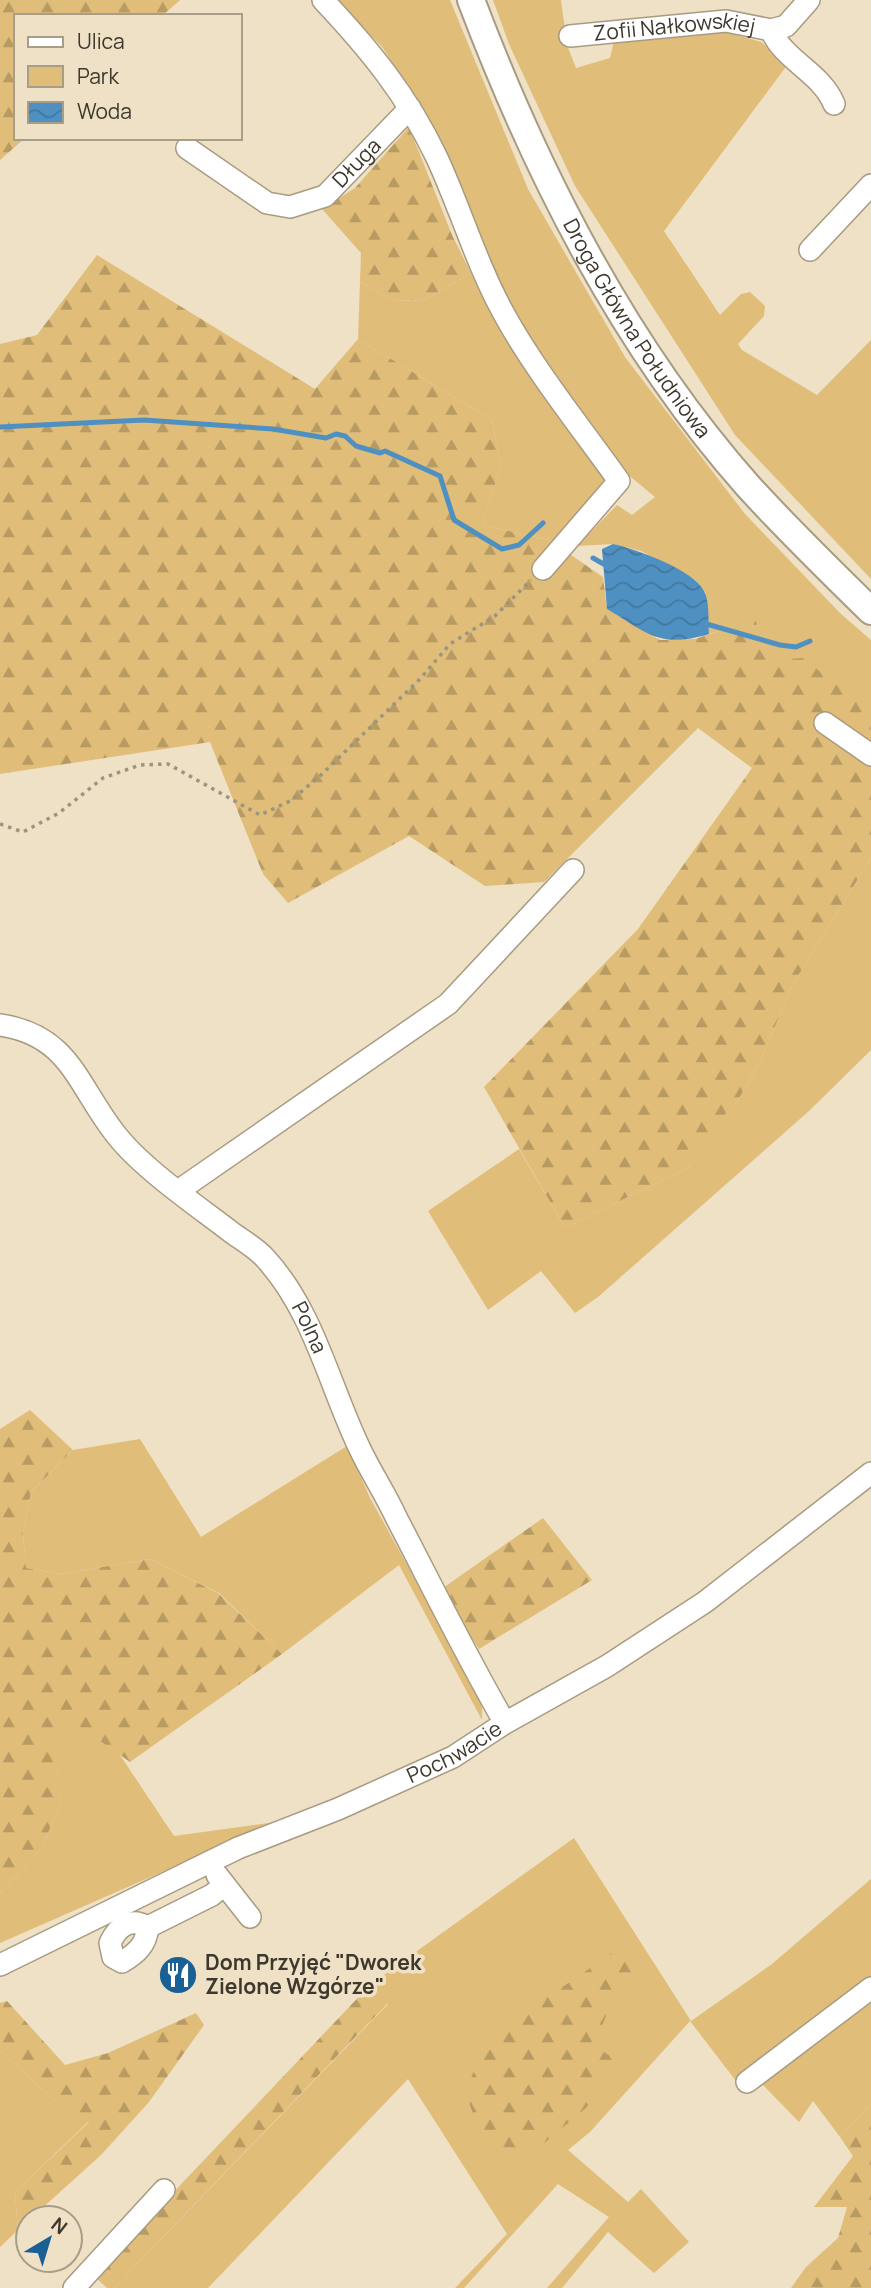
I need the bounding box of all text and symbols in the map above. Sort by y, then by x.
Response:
street label: Zofii Nałkowskiej [592,6,758,47]
legend [14,14,242,140]
text: Ulica [77,27,125,55]
text: Park [77,62,119,90]
text: Woda [77,97,132,125]
street label: Długa [326,131,387,193]
street label: Droga Główna Południowa [557,213,718,444]
street label: Polna [286,1296,334,1357]
street label: Pochwacie [402,1714,507,1789]
place label: Dom Przyjęć "Dworek Zielone Wzgórze" [205,1948,422,2000]
restaurant icon: Dom Przyjęć "Dworek Zielone Wzgórze" [157,1954,199,1996]
north arrow [14,2204,84,2274]
text: N [46,2211,73,2240]

